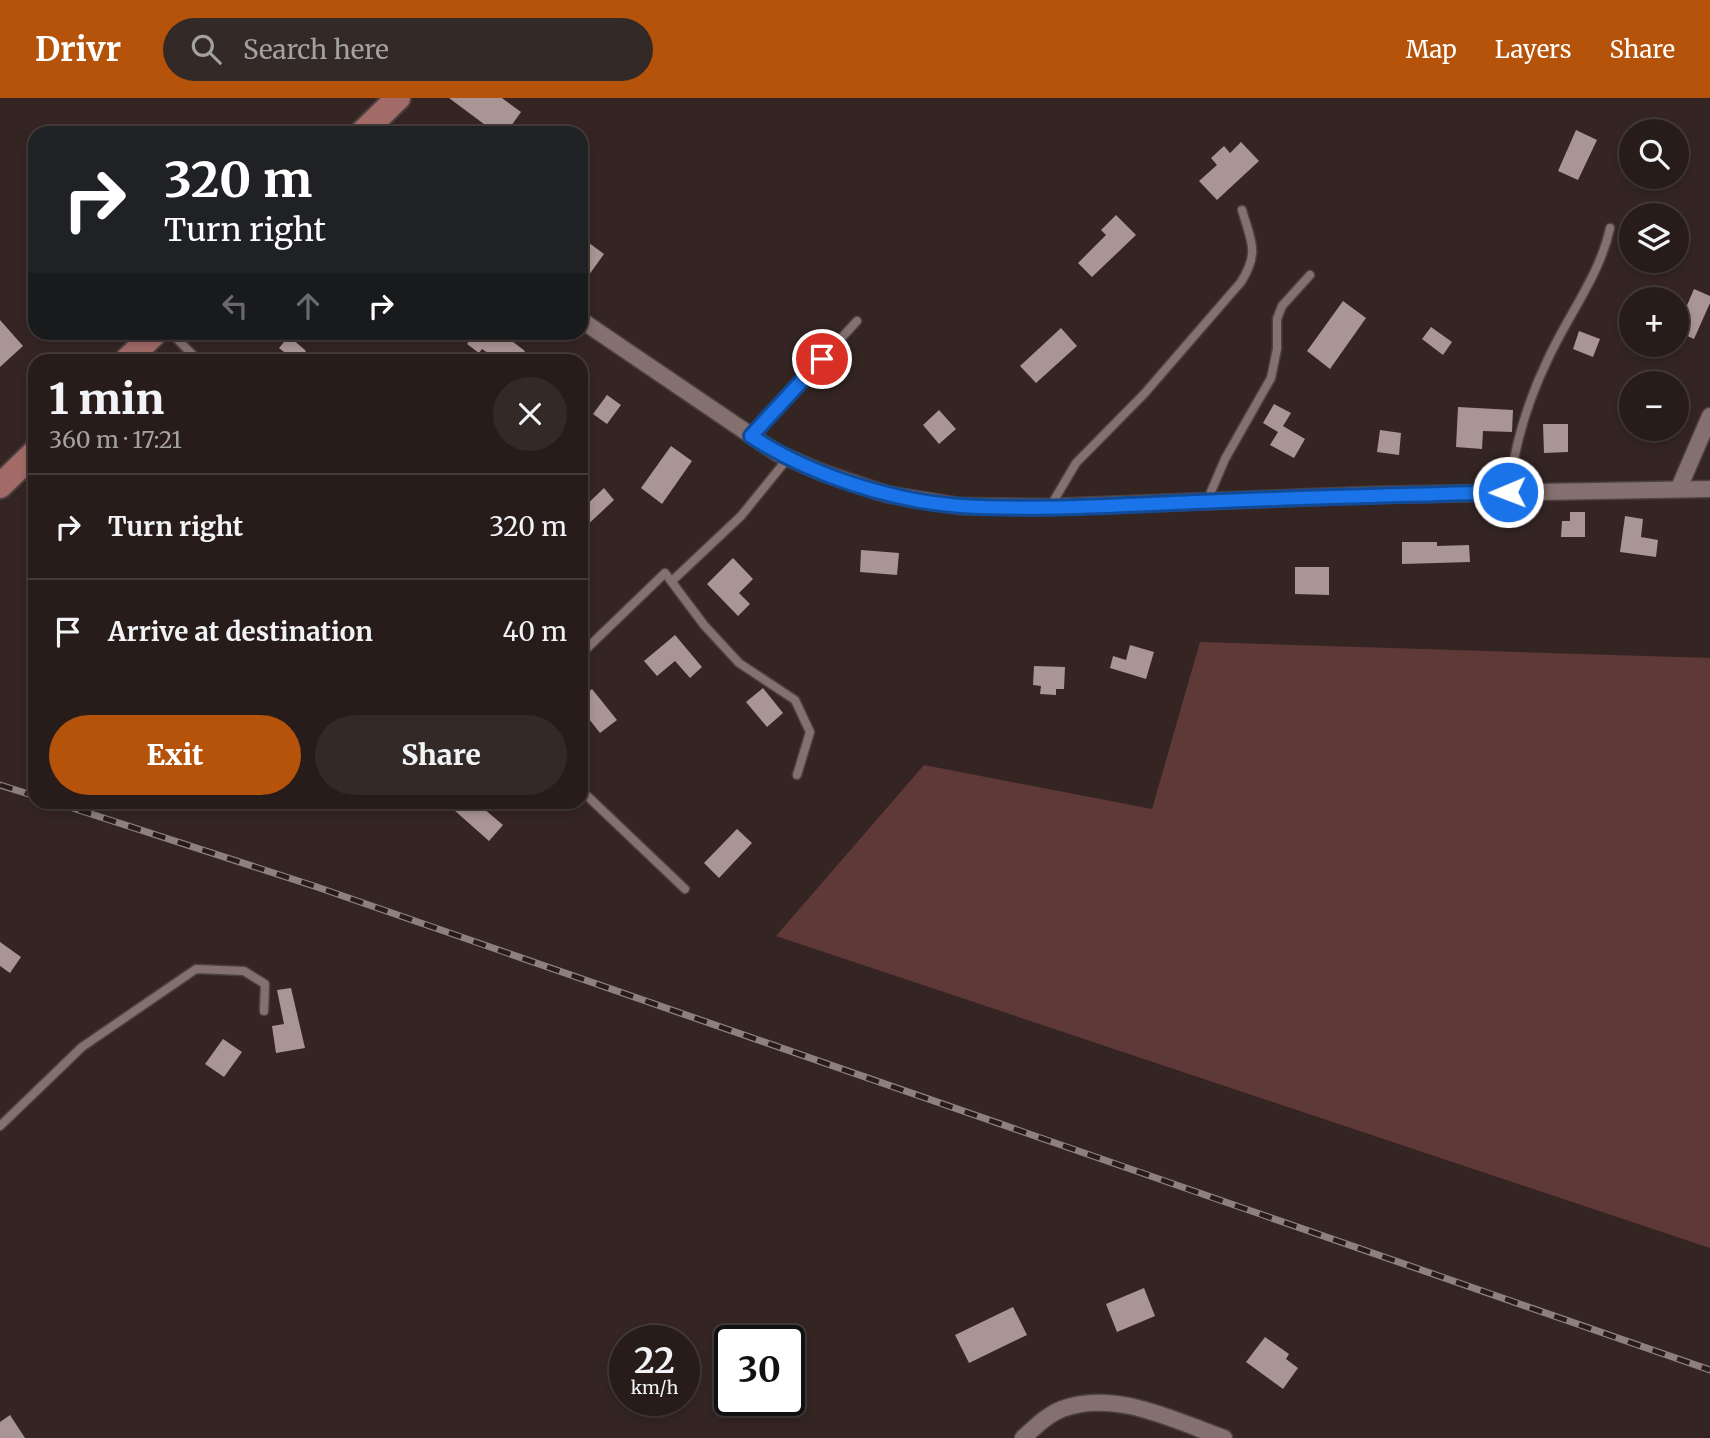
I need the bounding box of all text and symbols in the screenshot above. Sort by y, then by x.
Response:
search box [163,18,653,81]
text: Drivr [35,29,121,70]
icon: search [187,30,225,68]
text: Search here [243,33,389,66]
text: Map [1406,34,1457,65]
text: Layers [1495,34,1571,65]
text: Share [1609,34,1675,65]
map controls [1619,119,1689,441]
button: search [1619,119,1689,189]
text: 320 m [164,149,312,210]
icon: right [49,154,140,245]
button: layers [1619,203,1689,273]
text: Turn right [164,210,326,250]
icon: left [216,287,254,325]
icon: ahead [289,287,327,325]
icon: right [362,287,400,325]
button: + [1619,287,1689,357]
pin [792,329,852,389]
icon: arrive [803,340,841,378]
button: − [1619,371,1689,441]
text: 1 min [49,373,164,425]
button: close [493,377,567,451]
text: 360 m · 17:21 [49,425,182,454]
position arrow [1471,455,1545,529]
icon: right [49,508,87,546]
text: Turn right [108,510,243,543]
text: 320 m [489,510,567,543]
icon: arrive [49,613,87,651]
text: Arrive at destination [108,615,373,648]
text: 40 m [503,615,567,648]
button: Exit [49,715,301,795]
button: Share [315,715,567,795]
speed limit sign: 30 [714,1325,805,1416]
text: 22 [634,1339,675,1383]
text: km/h [631,1376,678,1399]

